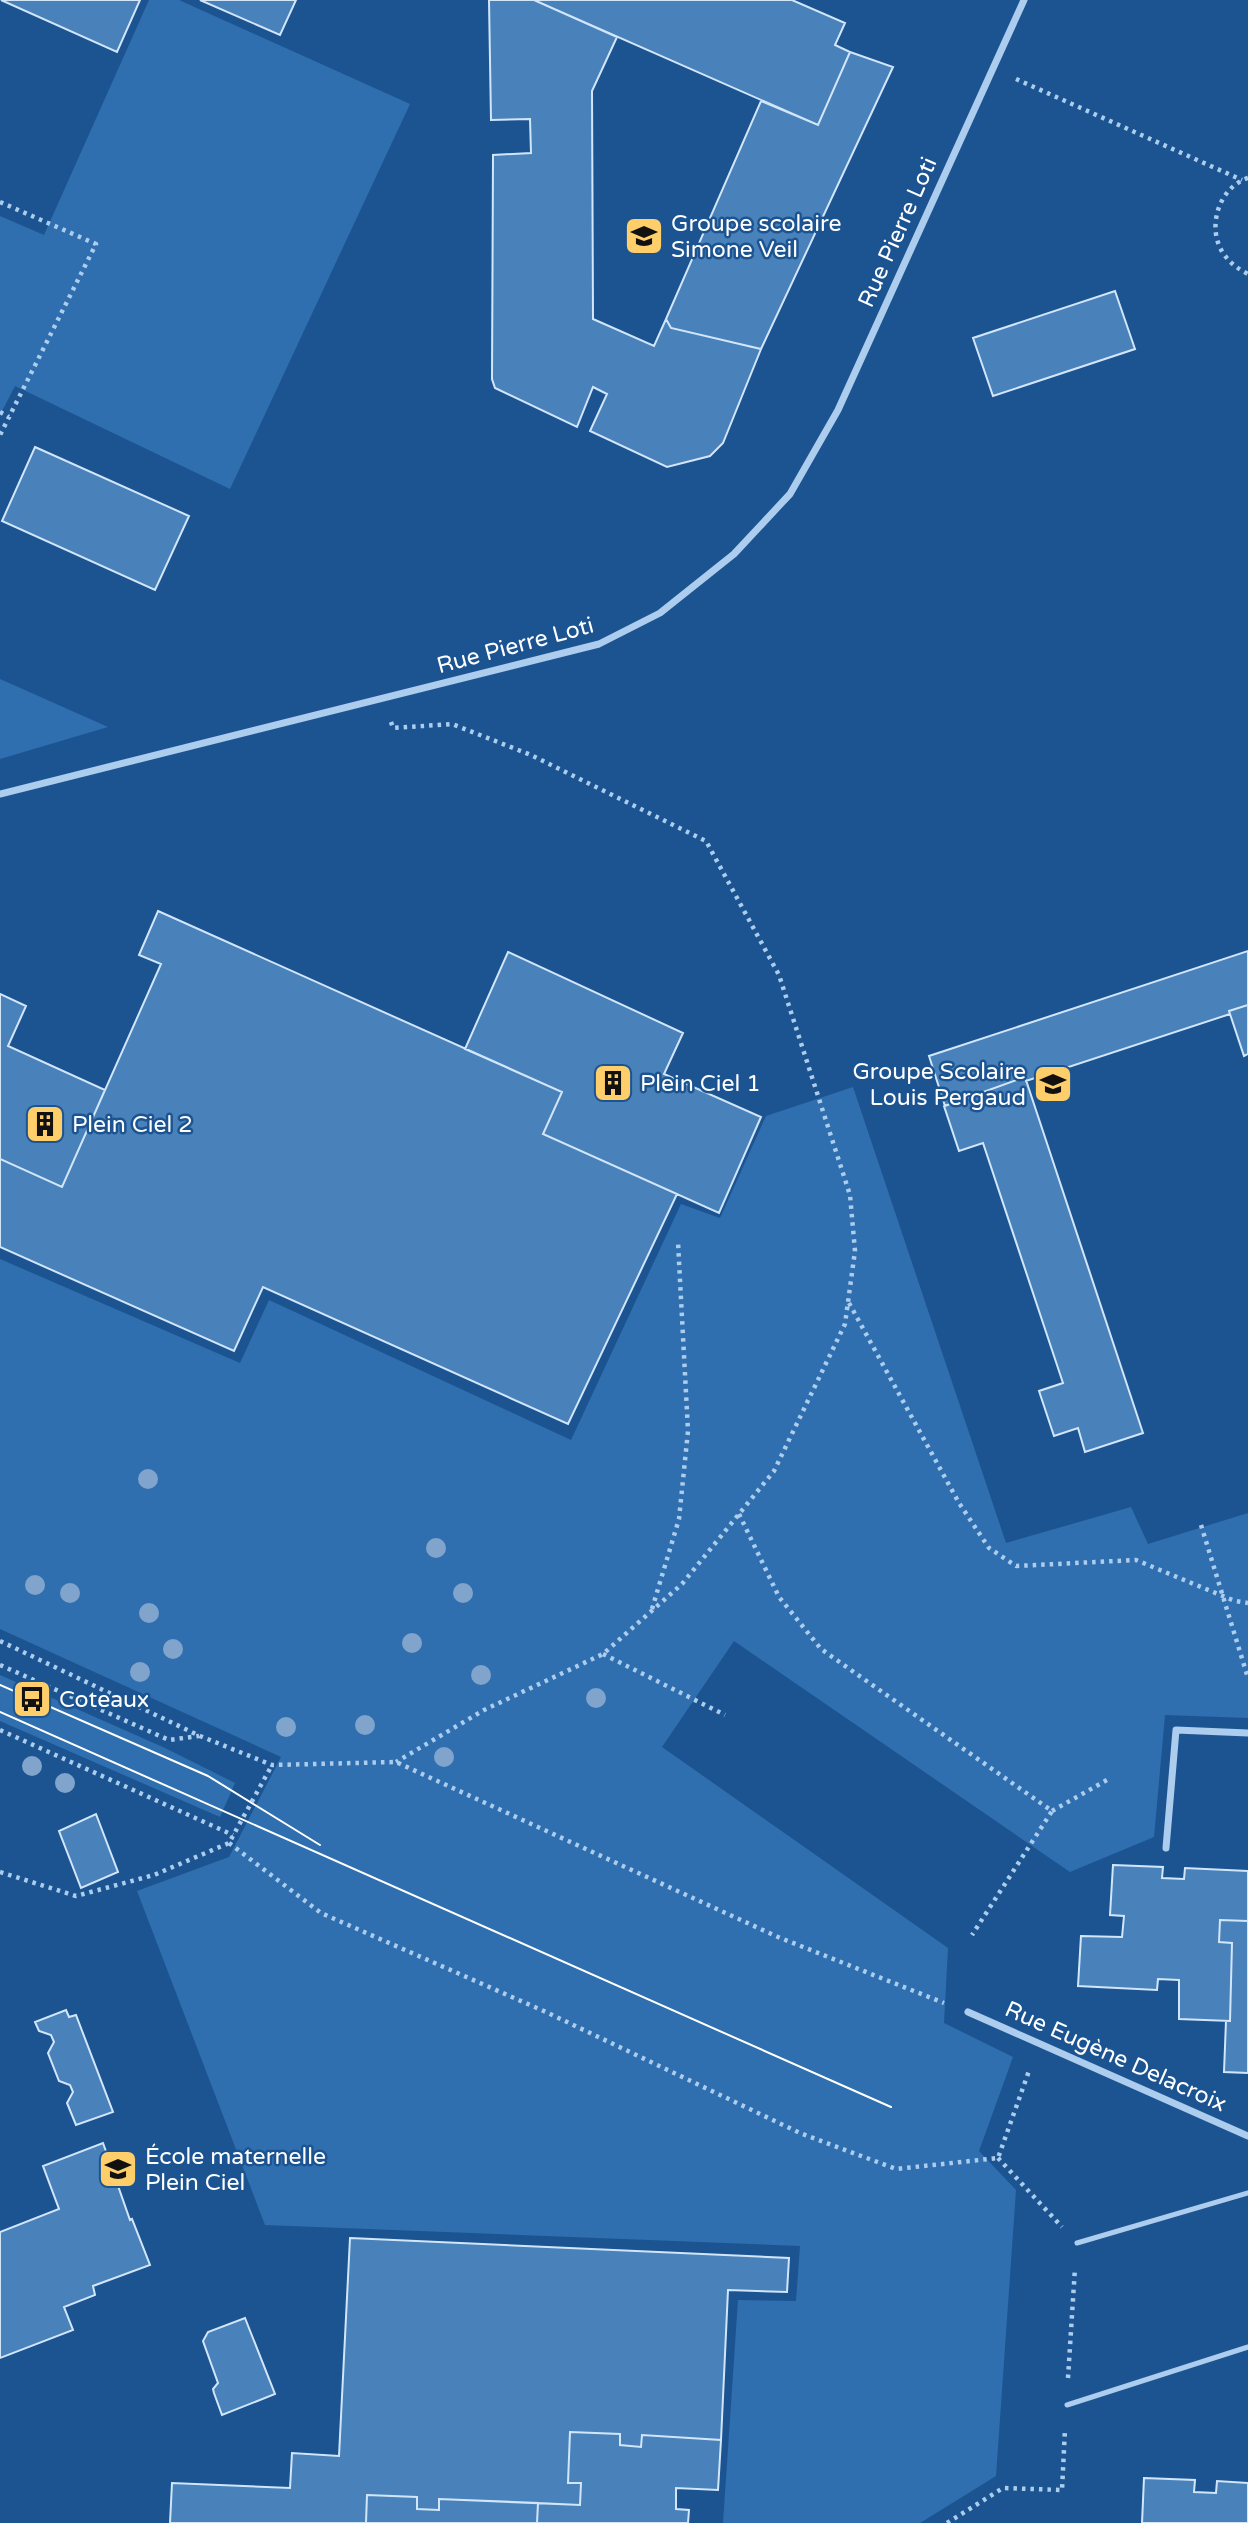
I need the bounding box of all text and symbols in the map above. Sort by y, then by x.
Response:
street label: Rue Pierre Loti [852,153,944,312]
place label: Groupe scolaire Simone Veil [671,210,841,264]
school or university icon: Groupe scolaire Simone Veil [623,215,665,257]
street label: Rue Pierre Loti [434,612,597,680]
place label: Groupe Scolaire Louis Pergaud [852,1058,1026,1112]
building icon: Plein Ciel 1 [592,1062,634,1104]
school or university icon: Groupe Scolaire Louis Pergaud [1032,1063,1074,1105]
place label: Plein Ciel 1 [640,1070,761,1098]
building icon: Plein Ciel 2 [24,1103,66,1145]
place label: Plein Ciel 2 [72,1111,193,1139]
bus stop icon: Coteaux [11,1678,53,1720]
place label: Coteaux [59,1686,149,1714]
street label: Rue Eugène Delacroix [1000,1995,1231,2118]
place label: École maternelle Plein Ciel [145,2143,326,2197]
school or university icon: École maternelle Plein Ciel [97,2148,139,2190]

